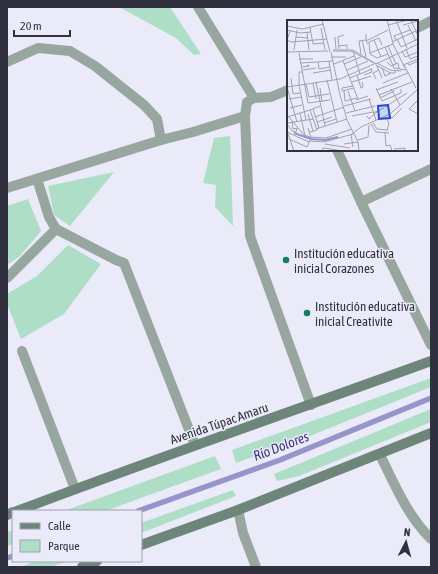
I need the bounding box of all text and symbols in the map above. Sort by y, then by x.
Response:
scale bar [14,12,70,38]
text: 20 m [20,19,42,33]
inset map [287,20,418,151]
place label: Institución educativa inicial Corazones [294,246,394,276]
marker: Institución educativa inicial Corazones [281,255,291,265]
place label: Institución educativa inicial Creativite [315,299,415,329]
marker: Institución educativa inicial Creativite [302,308,312,318]
street label: Avenida Túpac Amaru [168,400,270,447]
water label: Río Dolores [251,428,311,464]
legend [12,510,142,562]
text: Calle [48,519,71,533]
north arrow [386,522,426,562]
text: N [403,526,411,538]
text: Parque [48,539,80,553]

